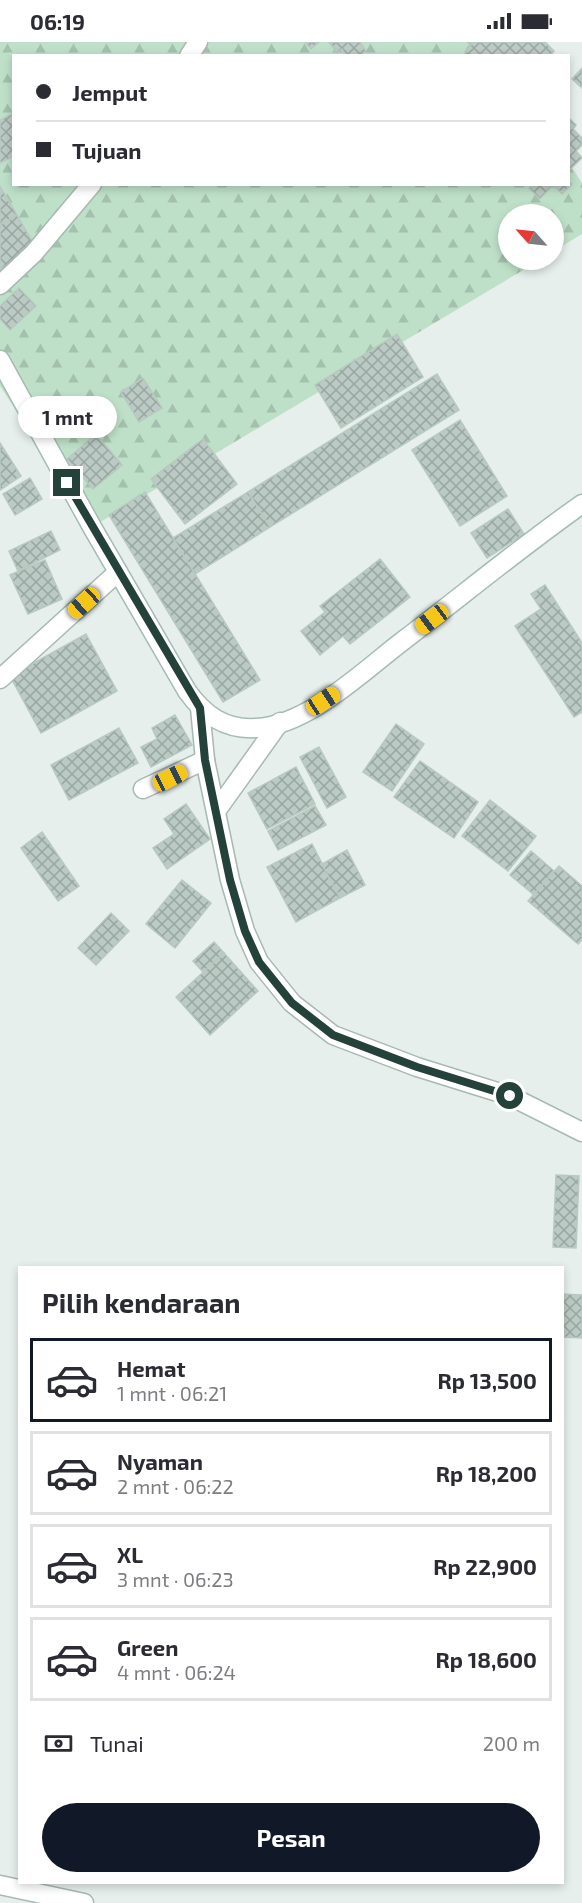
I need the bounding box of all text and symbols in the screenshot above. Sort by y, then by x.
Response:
text: 06:19 [30,8,85,34]
text: Jemput [72,79,147,105]
text: Tujuan [72,137,141,163]
north arrow [498,204,564,270]
map controls [498,204,564,270]
callout: 1 mnt [17,396,116,438]
text: 1 mnt [42,405,93,429]
route end [53,469,80,496]
car [65,584,103,622]
car [412,601,452,637]
car [303,684,343,718]
car [150,762,190,794]
route start [496,1082,523,1109]
text: Pilih kendaraan [42,1286,241,1318]
icon: car [45,1353,99,1407]
text: Hemat [117,1355,186,1381]
text: Rp 13,500 [438,1367,537,1393]
text: 1 mnt · 06:21 [117,1381,227,1405]
icon: car [45,1446,99,1500]
text: Nyaman [117,1448,203,1474]
text: Rp 18,200 [436,1460,537,1486]
text: 2 mnt · 06:22 [117,1474,234,1498]
icon: car [45,1539,99,1593]
text: XL [117,1541,143,1567]
text: Rp 22,900 [433,1553,537,1579]
text: 3 mnt · 06:23 [117,1567,234,1591]
icon: car [45,1632,99,1686]
text: Green [117,1634,179,1660]
text: Rp 18,600 [436,1646,537,1672]
text: 4 mnt · 06:24 [117,1660,236,1684]
icon: cash [42,1727,75,1760]
text: Tunai [90,1730,144,1756]
text: 200 m [483,1731,540,1755]
button: Pesan [42,1803,540,1872]

